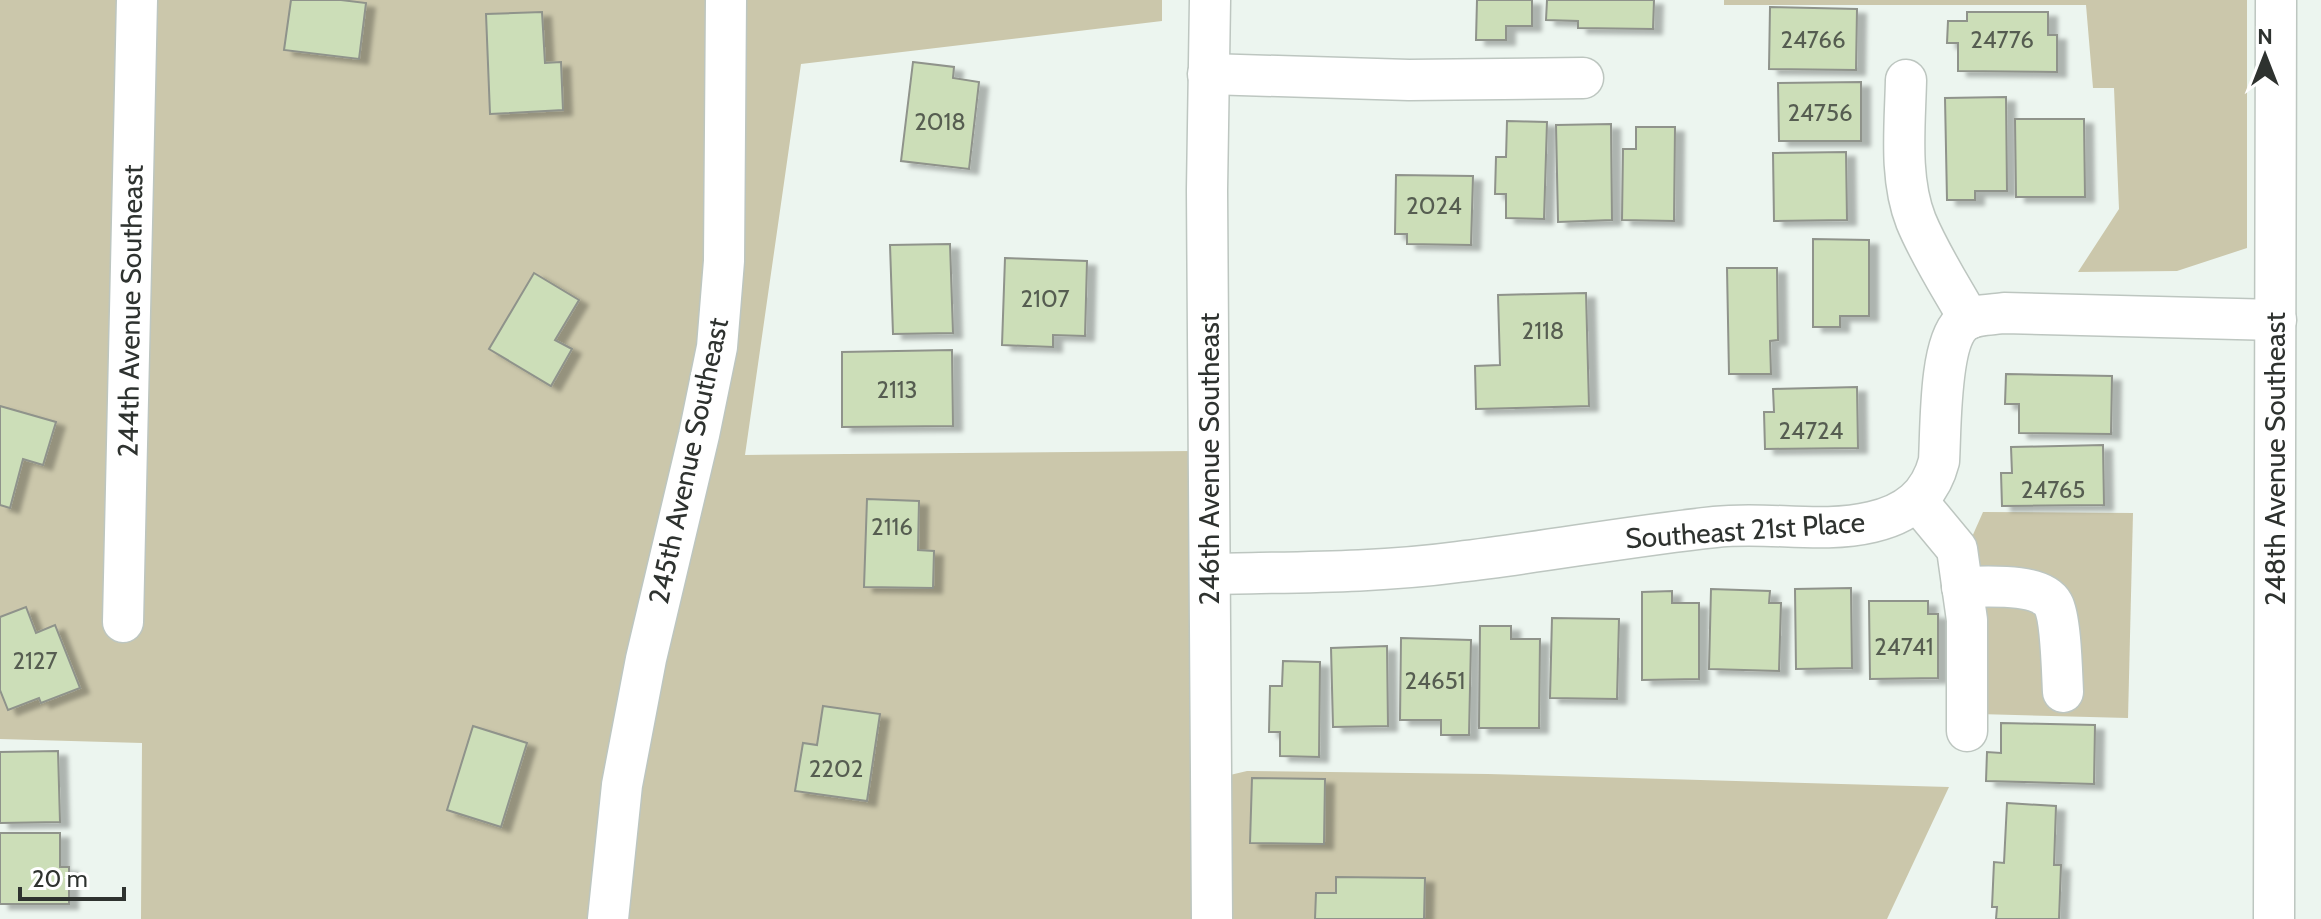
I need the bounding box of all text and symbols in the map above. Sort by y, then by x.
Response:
north arrow [2225,16,2305,96]
text: N [2257,23,2273,50]
house number: 24766 [1780,25,1846,54]
house number: 24776 [1970,25,2034,54]
house number: 24756 [1787,98,1853,127]
house number: 2018 [914,107,966,136]
street label: 244th Avenue Southeast [110,164,150,458]
house number: 2024 [1406,191,1462,220]
house number: 2107 [1021,284,1069,313]
street label: 248th Avenue Southeast [2258,312,2292,606]
street label: 246th Avenue Southeast [1192,313,1226,605]
street label: 245th Avenue Southeast [641,315,735,607]
house number: 2118 [1522,316,1564,345]
house number: 2113 [876,375,918,404]
house number: 24724 [1779,416,1844,445]
house number: 24765 [2021,475,2085,504]
street label: Southeast 21st Place [1624,505,1866,555]
house number: 2116 [871,512,913,541]
house number: 24741 [1874,632,1934,661]
house number: 2127 [12,646,58,675]
house number: 24651 [1405,666,1465,695]
house number: 2202 [809,754,863,783]
scale bar [20,851,124,901]
text: 20 m [32,864,88,893]

